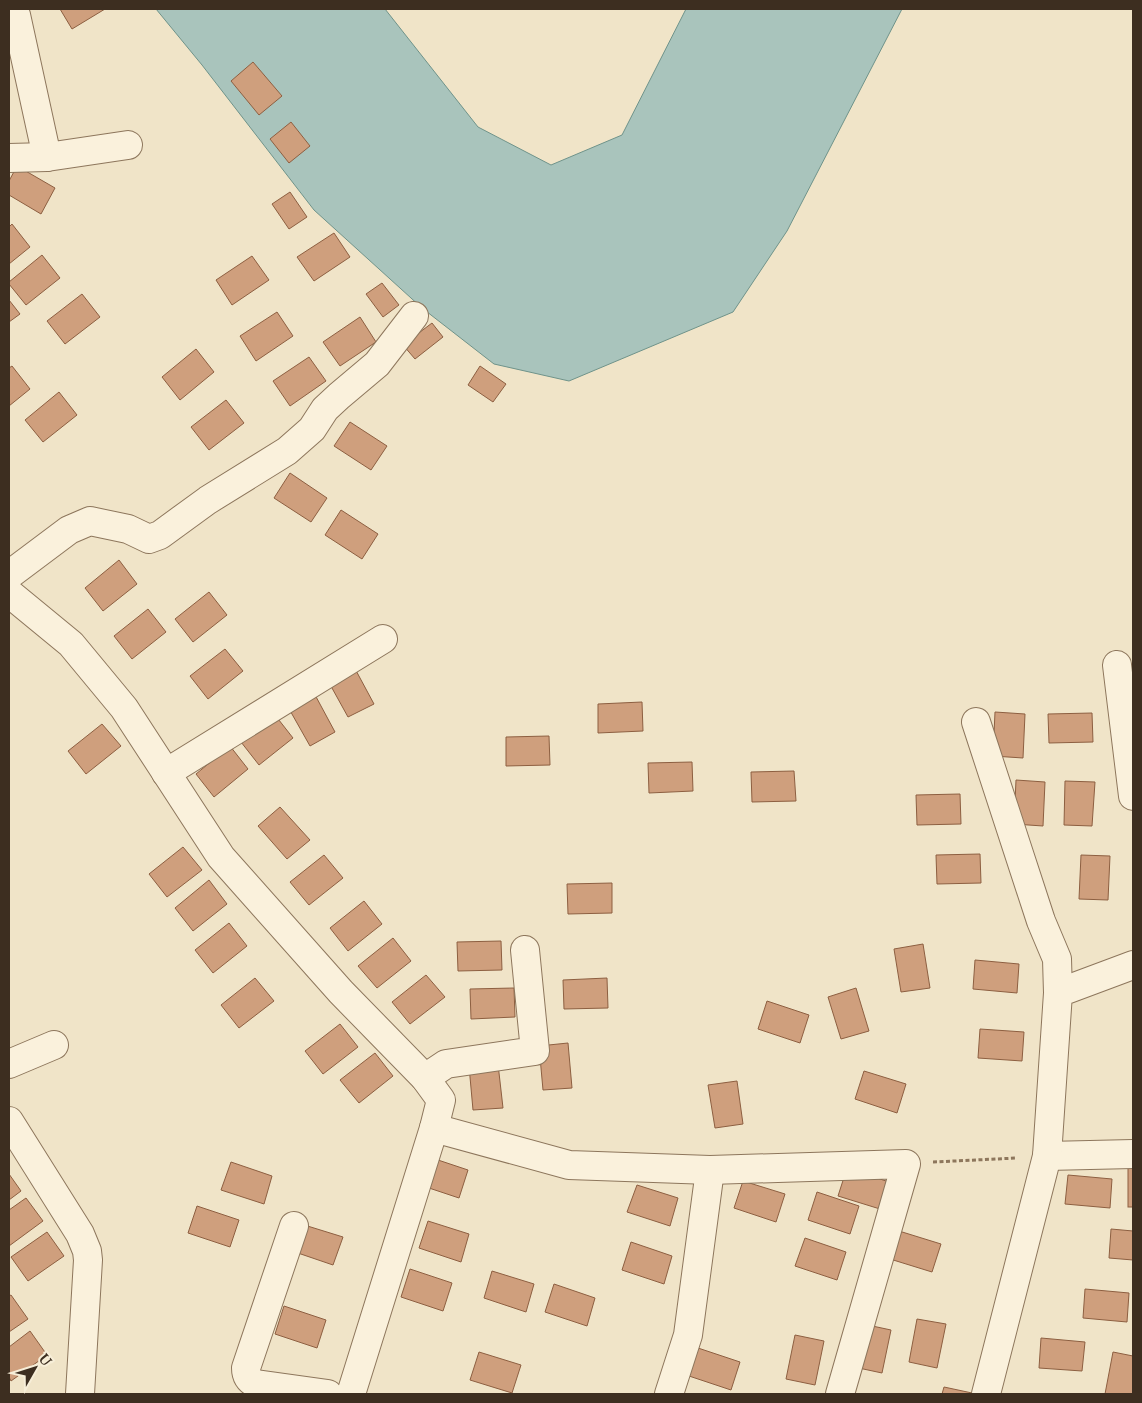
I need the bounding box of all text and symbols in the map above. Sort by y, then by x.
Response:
north arrow [10,1343,60,1393]
text: U [35,1350,56,1370]

